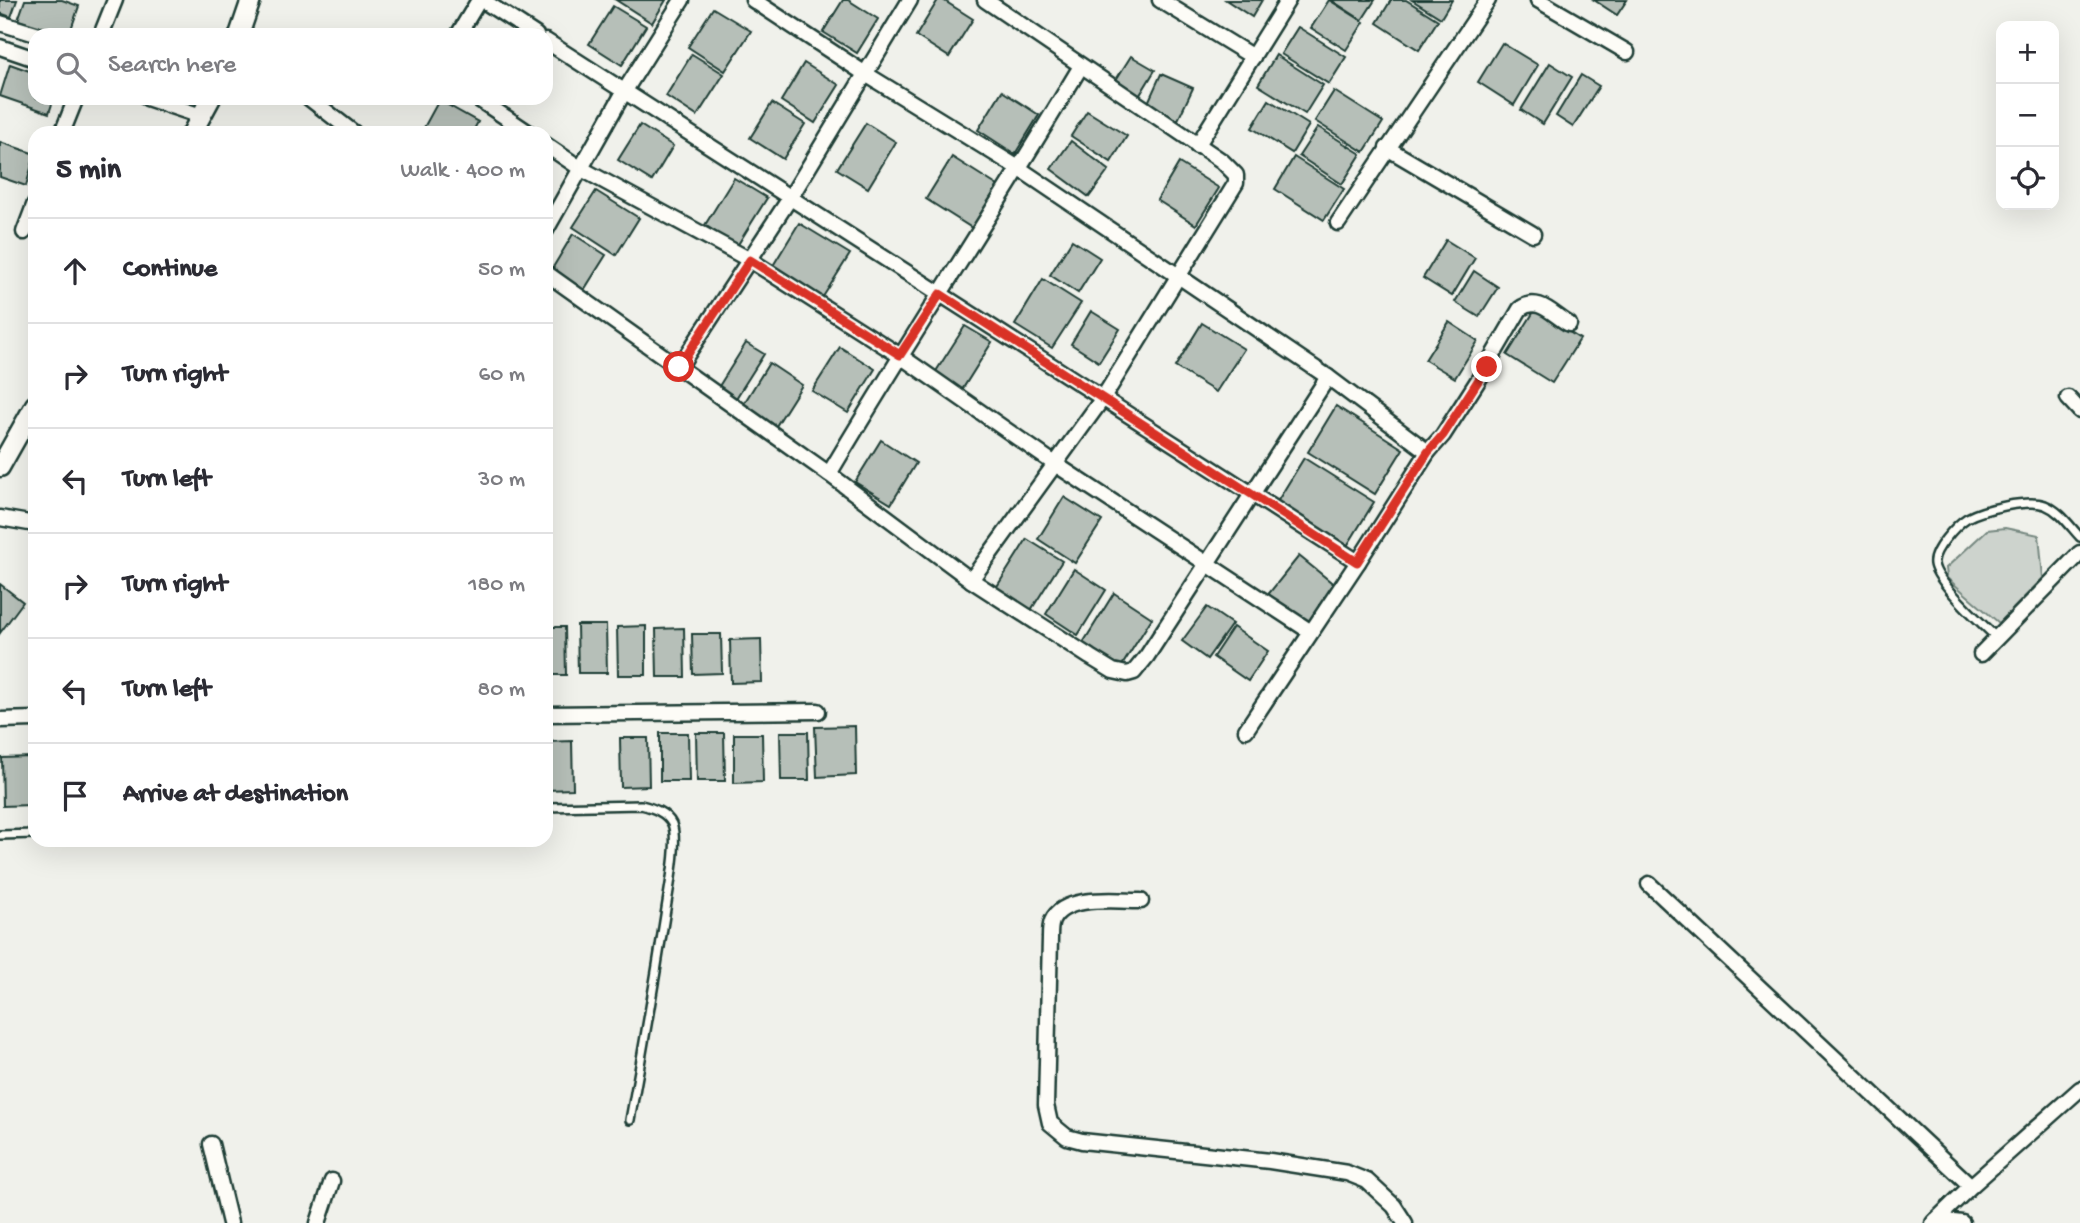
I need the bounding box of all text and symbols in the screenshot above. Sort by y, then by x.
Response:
map controls [1996,21,2059,210]
button: + [1996,21,2059,84]
search box [28,28,553,105]
icon: search [52,48,90,86]
text: Search here [108,51,236,82]
button: − [1996,84,2059,147]
button: locate [1996,147,2059,210]
text: 5 min [56,154,121,189]
text: Walk · 400 m [400,158,525,185]
icon: ahead [56,252,94,290]
text: Continue [123,255,217,286]
text: 50 m [478,257,525,284]
route start [663,351,694,382]
route end [1471,351,1502,382]
icon: right [56,357,94,395]
text: Turn right [123,360,227,391]
text: 60 m [479,362,525,389]
icon: left [56,462,94,500]
text: Turn left [123,465,211,496]
text: 30 m [478,467,525,494]
icon: right [56,567,94,605]
text: Turn right [123,570,227,601]
text: 180 m [468,572,525,599]
icon: left [56,672,94,710]
text: Turn left [123,675,211,706]
text: 80 m [478,677,525,704]
icon: arrive [56,777,94,815]
text: Arrive at destination [123,780,348,811]

